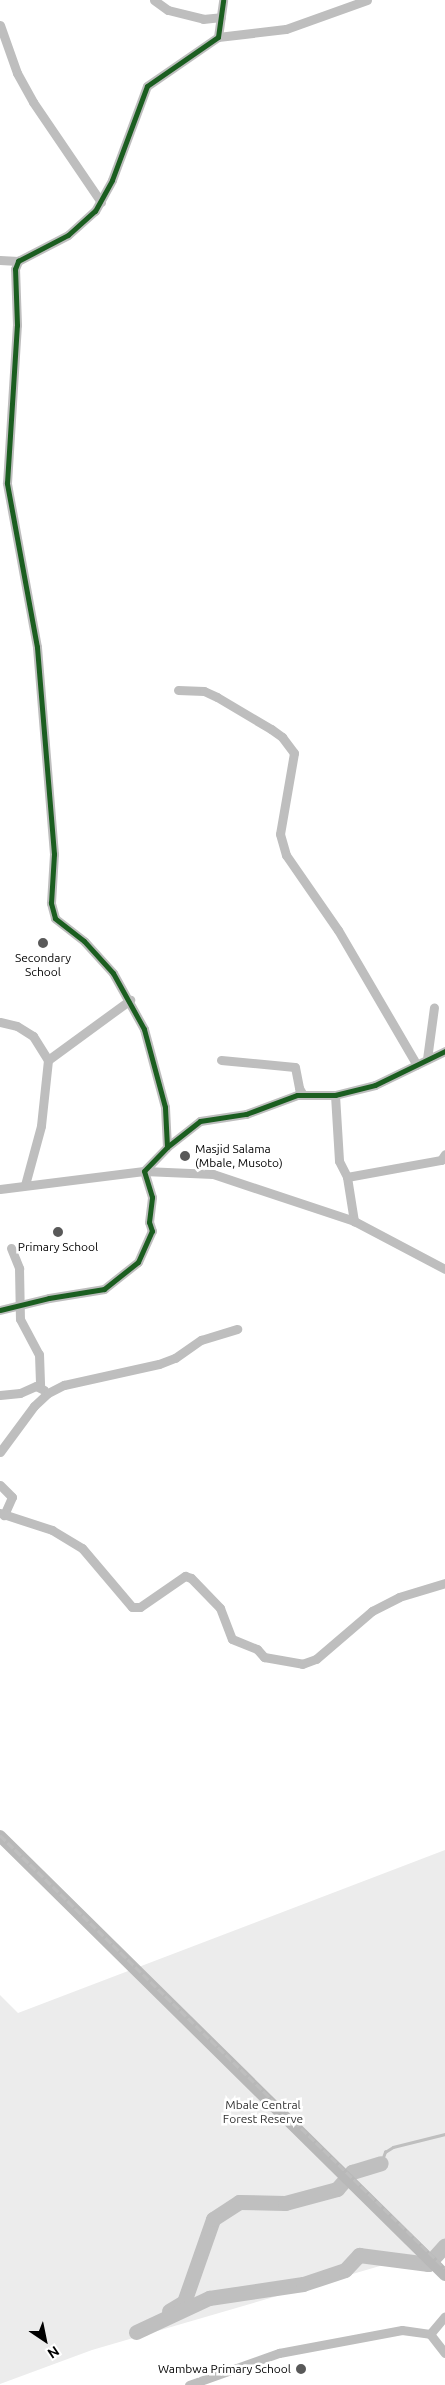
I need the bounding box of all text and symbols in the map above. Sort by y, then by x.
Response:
marker: Secondary School [37,937,49,949]
place label: Secondary School [15,951,71,979]
place label: Masjid Salama (Mbale, Musoto) [195,1142,283,1170]
marker: Masjid Salama (Mbale, Musoto) [179,1150,191,1162]
marker: Primary School [52,1226,64,1238]
place label: Primary School [18,1240,98,1254]
park label: Mbale Central Forest Reserve [223,2098,303,2126]
north arrow [20,2315,70,2365]
text: N [45,2343,62,2362]
place label: Wambwa Primary School [158,2362,291,2376]
marker: Wambwa Primary School [295,2363,307,2375]

